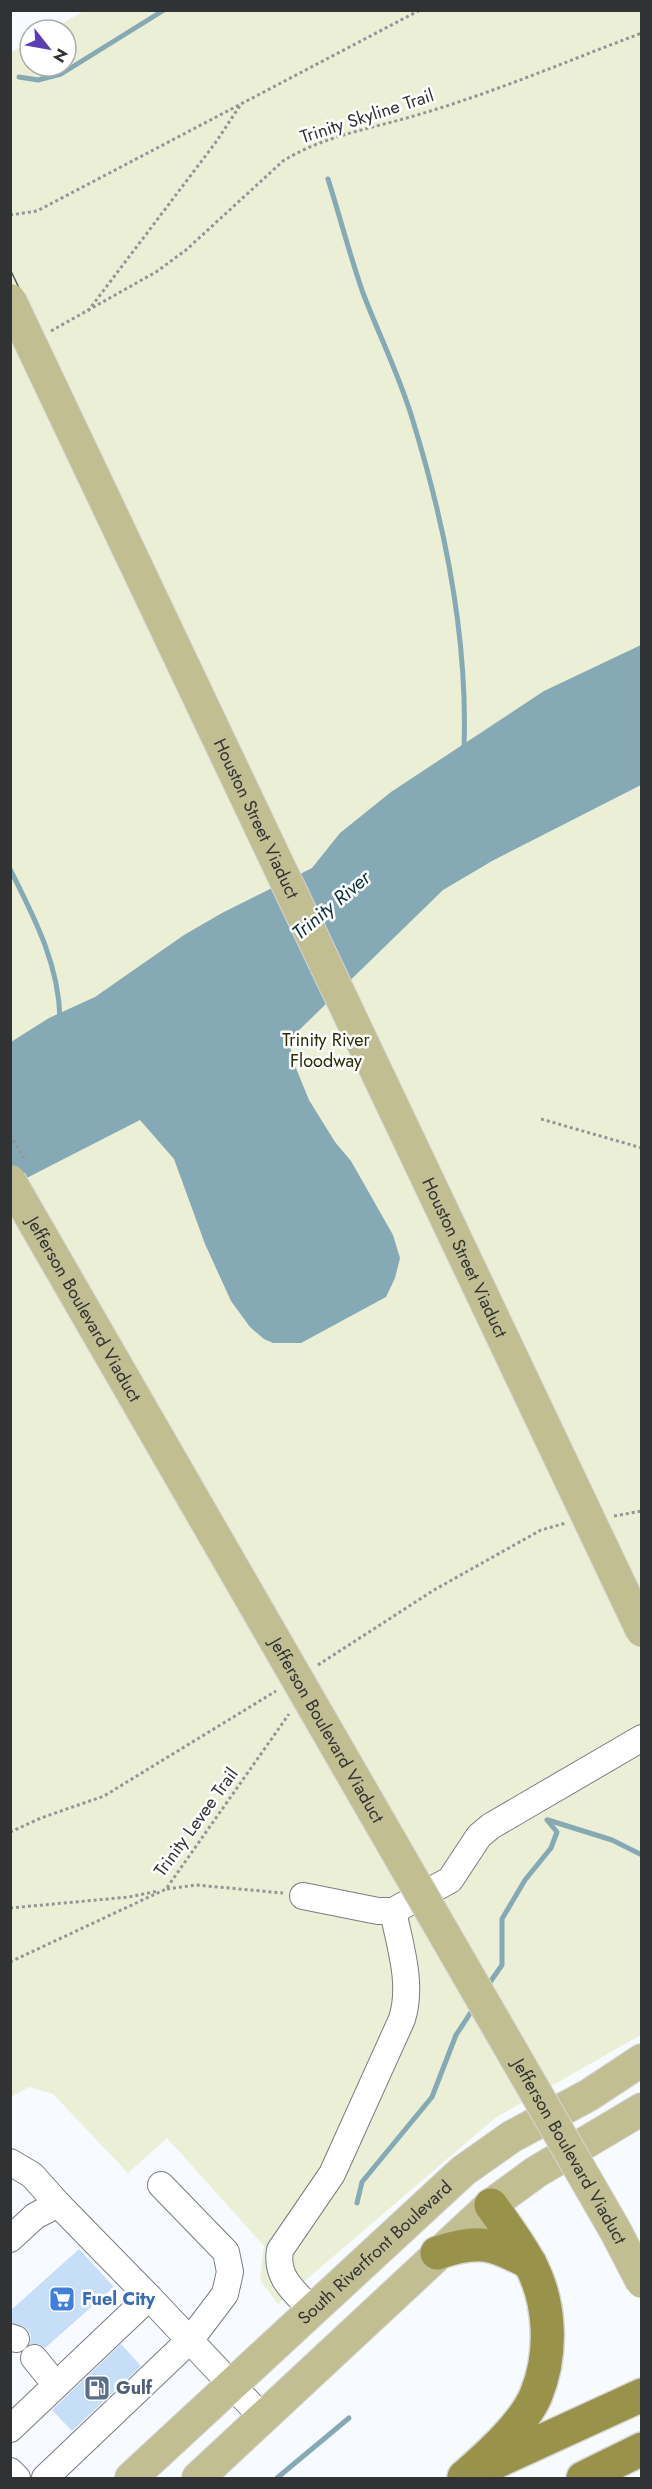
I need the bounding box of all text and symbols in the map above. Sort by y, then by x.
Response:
north arrow [18,18,78,78]
text: N [47,44,74,67]
street label: Trinity Skyline Trail [297,82,437,150]
street label: Houston Street Viaduct [207,734,306,904]
water label: Trinity River [286,863,378,947]
park label: Trinity River Floodway [282,1027,371,1074]
street label: Houston Street Viaduct [415,1173,514,1343]
street label: Jefferson Boulevard Viaduct [19,1210,148,1407]
street label: Jefferson Boulevard Viaduct [262,1631,391,1828]
street label: Trinity Levee Trail [148,1762,244,1882]
street label: Jefferson Boulevard Viaduct [505,2052,633,2249]
street label: South Riverfront Boulevard [292,2175,458,2331]
supermarket icon: Fuel City [47,2284,77,2314]
place label: Fuel City [82,2286,156,2312]
fuel station icon: Gulf [82,2373,112,2403]
place label: Gulf [116,2375,153,2401]

